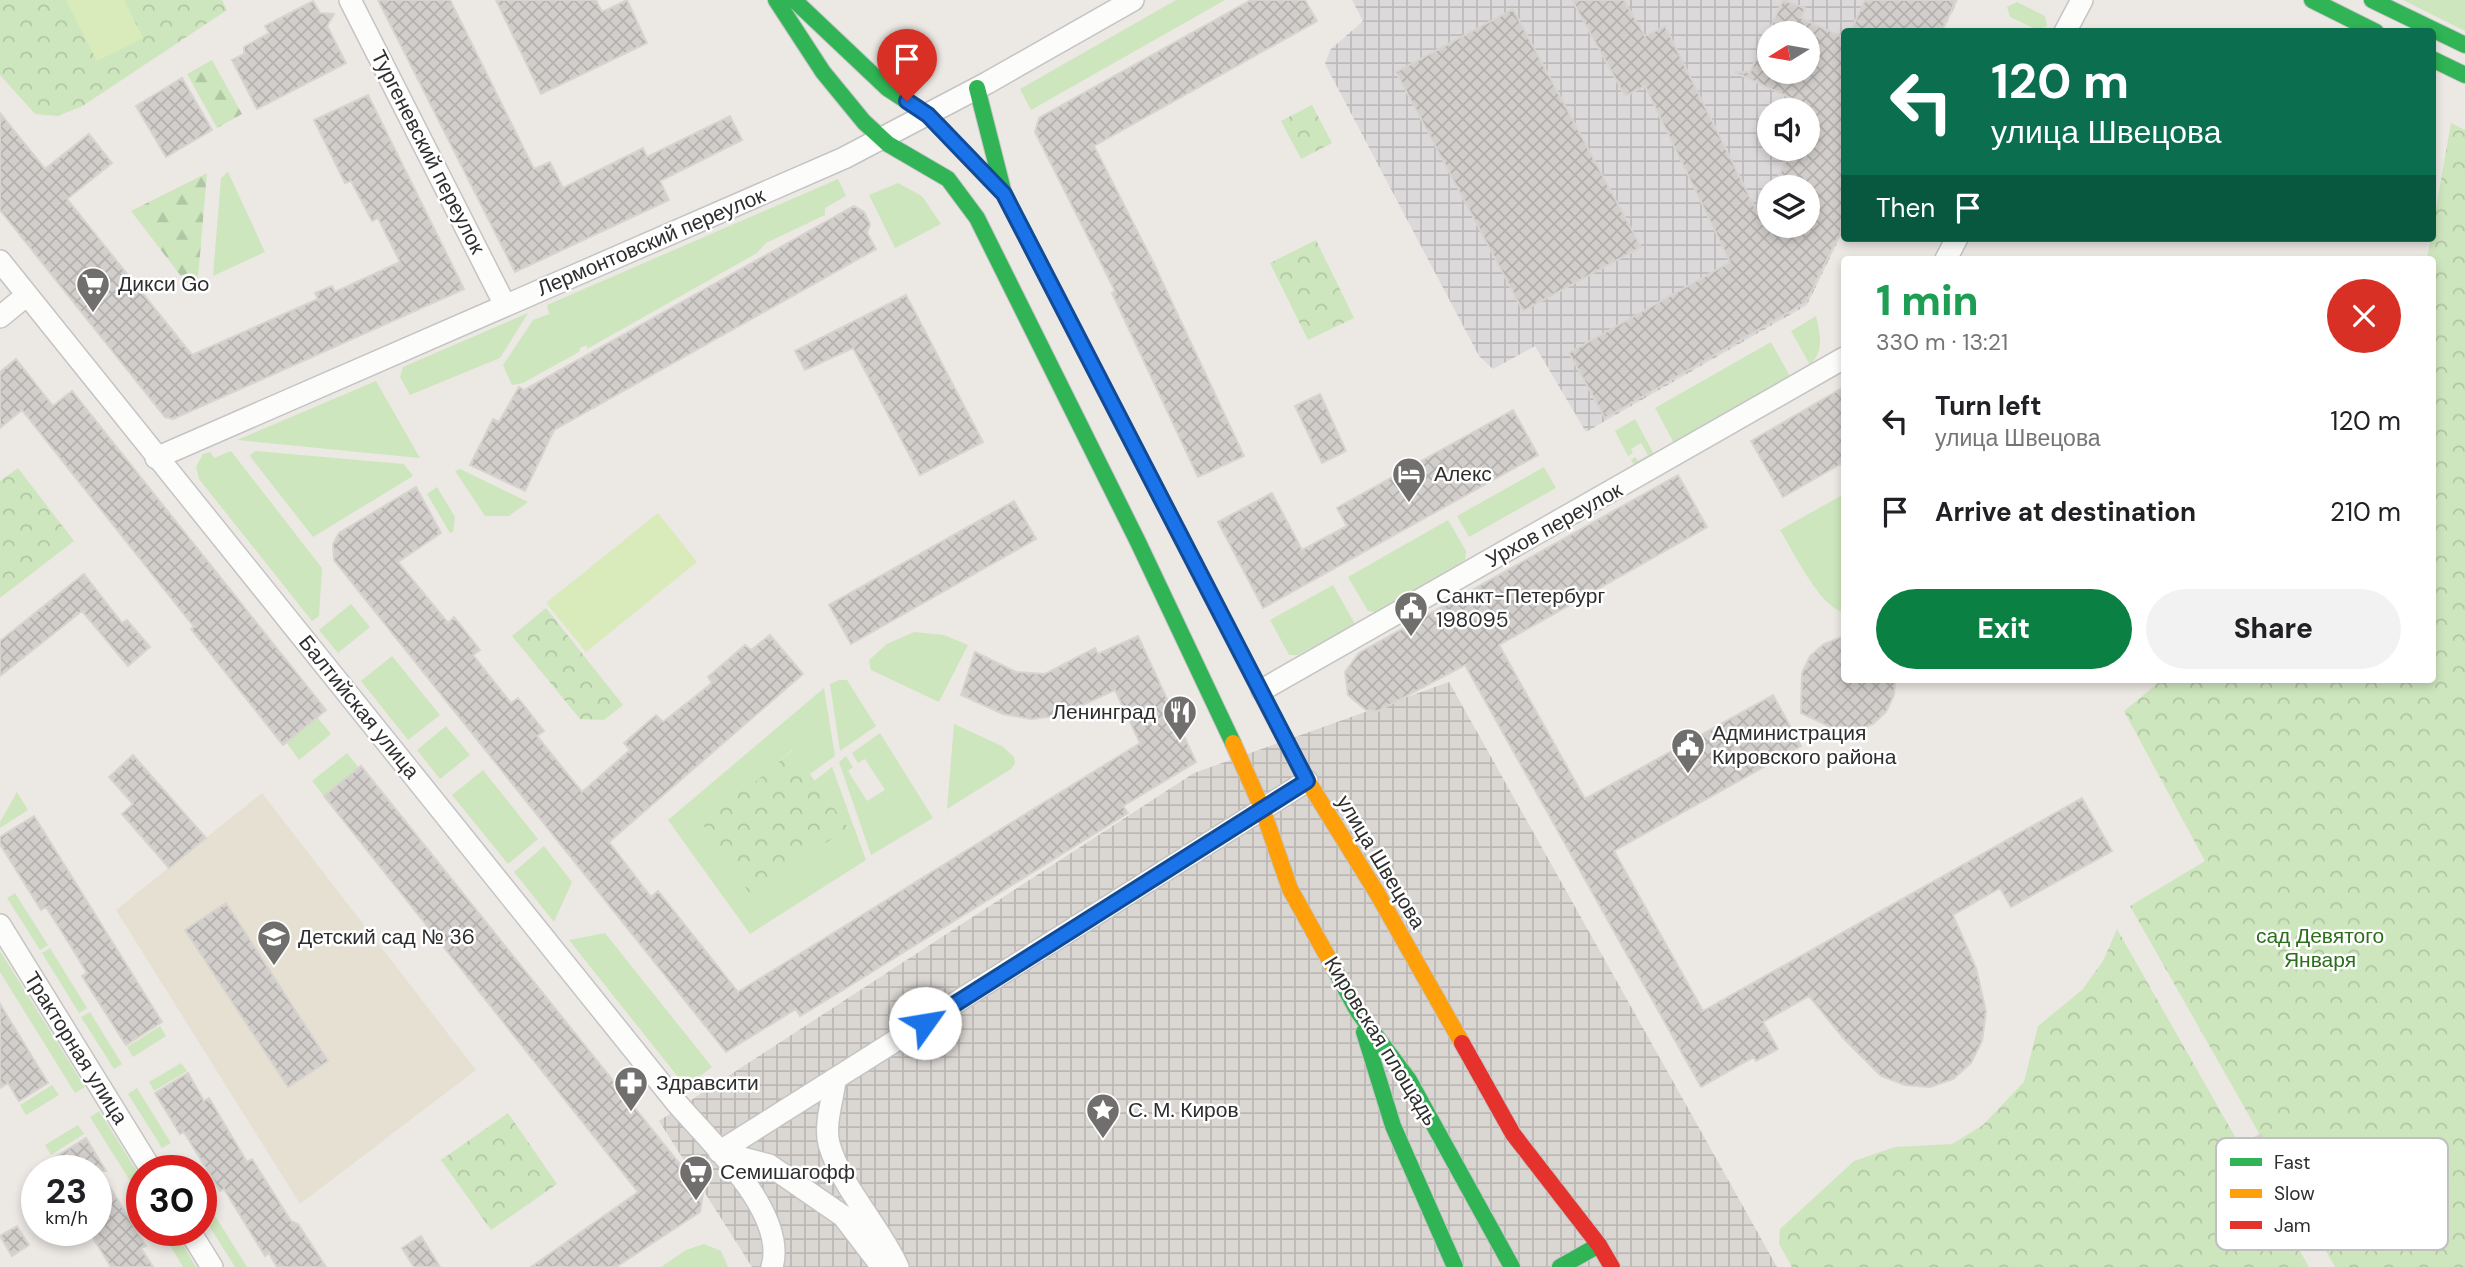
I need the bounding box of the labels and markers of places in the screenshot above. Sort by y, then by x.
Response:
pin [877,29,937,101]
supermarket icon: Дикси Go [74,265,112,314]
place label: Дикси Go [118,270,210,298]
hotel icon: Алекс [1390,455,1428,504]
place label: Алекс [1434,460,1492,488]
place label: Санкт-Петербург 198095 [1436,582,1605,634]
public building icon: Санкт-Петербург 198095 [1392,589,1430,638]
restaurant icon: Ленинград [1161,693,1199,742]
place label: Ленинград [1052,698,1156,726]
place label: Администрация Кировского района [1712,719,1897,771]
public building icon: Администрация Кировского района [1669,726,1707,775]
school or university icon: Детский сад № 36 [255,918,293,967]
place label: Детский сад № 36 [298,923,475,951]
pharmacy icon: Здравсити [612,1064,650,1113]
place label: Здравсити [656,1069,759,1097]
place icon: С. М. Киров [1084,1091,1122,1140]
place label: С. М. Киров [1128,1096,1239,1124]
supermarket icon: Семишагофф [677,1153,715,1202]
place label: Семишагофф [720,1158,855,1186]

